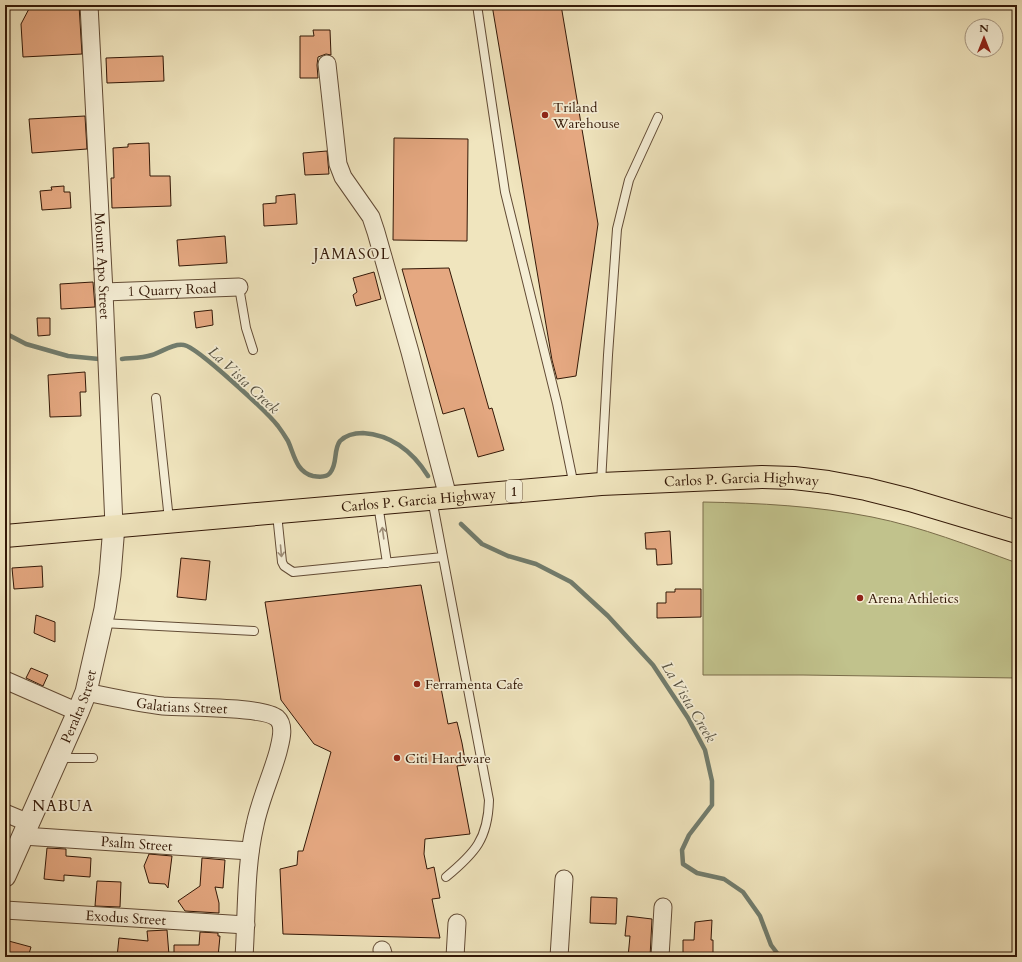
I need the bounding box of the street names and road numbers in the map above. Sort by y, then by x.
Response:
street label: Mount Apo Street [90,212,114,320]
street label: 1 Quarry Road [127,279,217,301]
street label: Carlos P. Garcia Highway [664,468,821,491]
road number: 1 [506,480,522,502]
street label: Carlos P. Garcia Highway [340,484,497,517]
street label: Peralta Street [56,667,101,746]
street label: Galatians Street [135,693,228,719]
street label: Psalm Street [100,832,174,856]
street label: Exodus Street [85,906,167,930]

